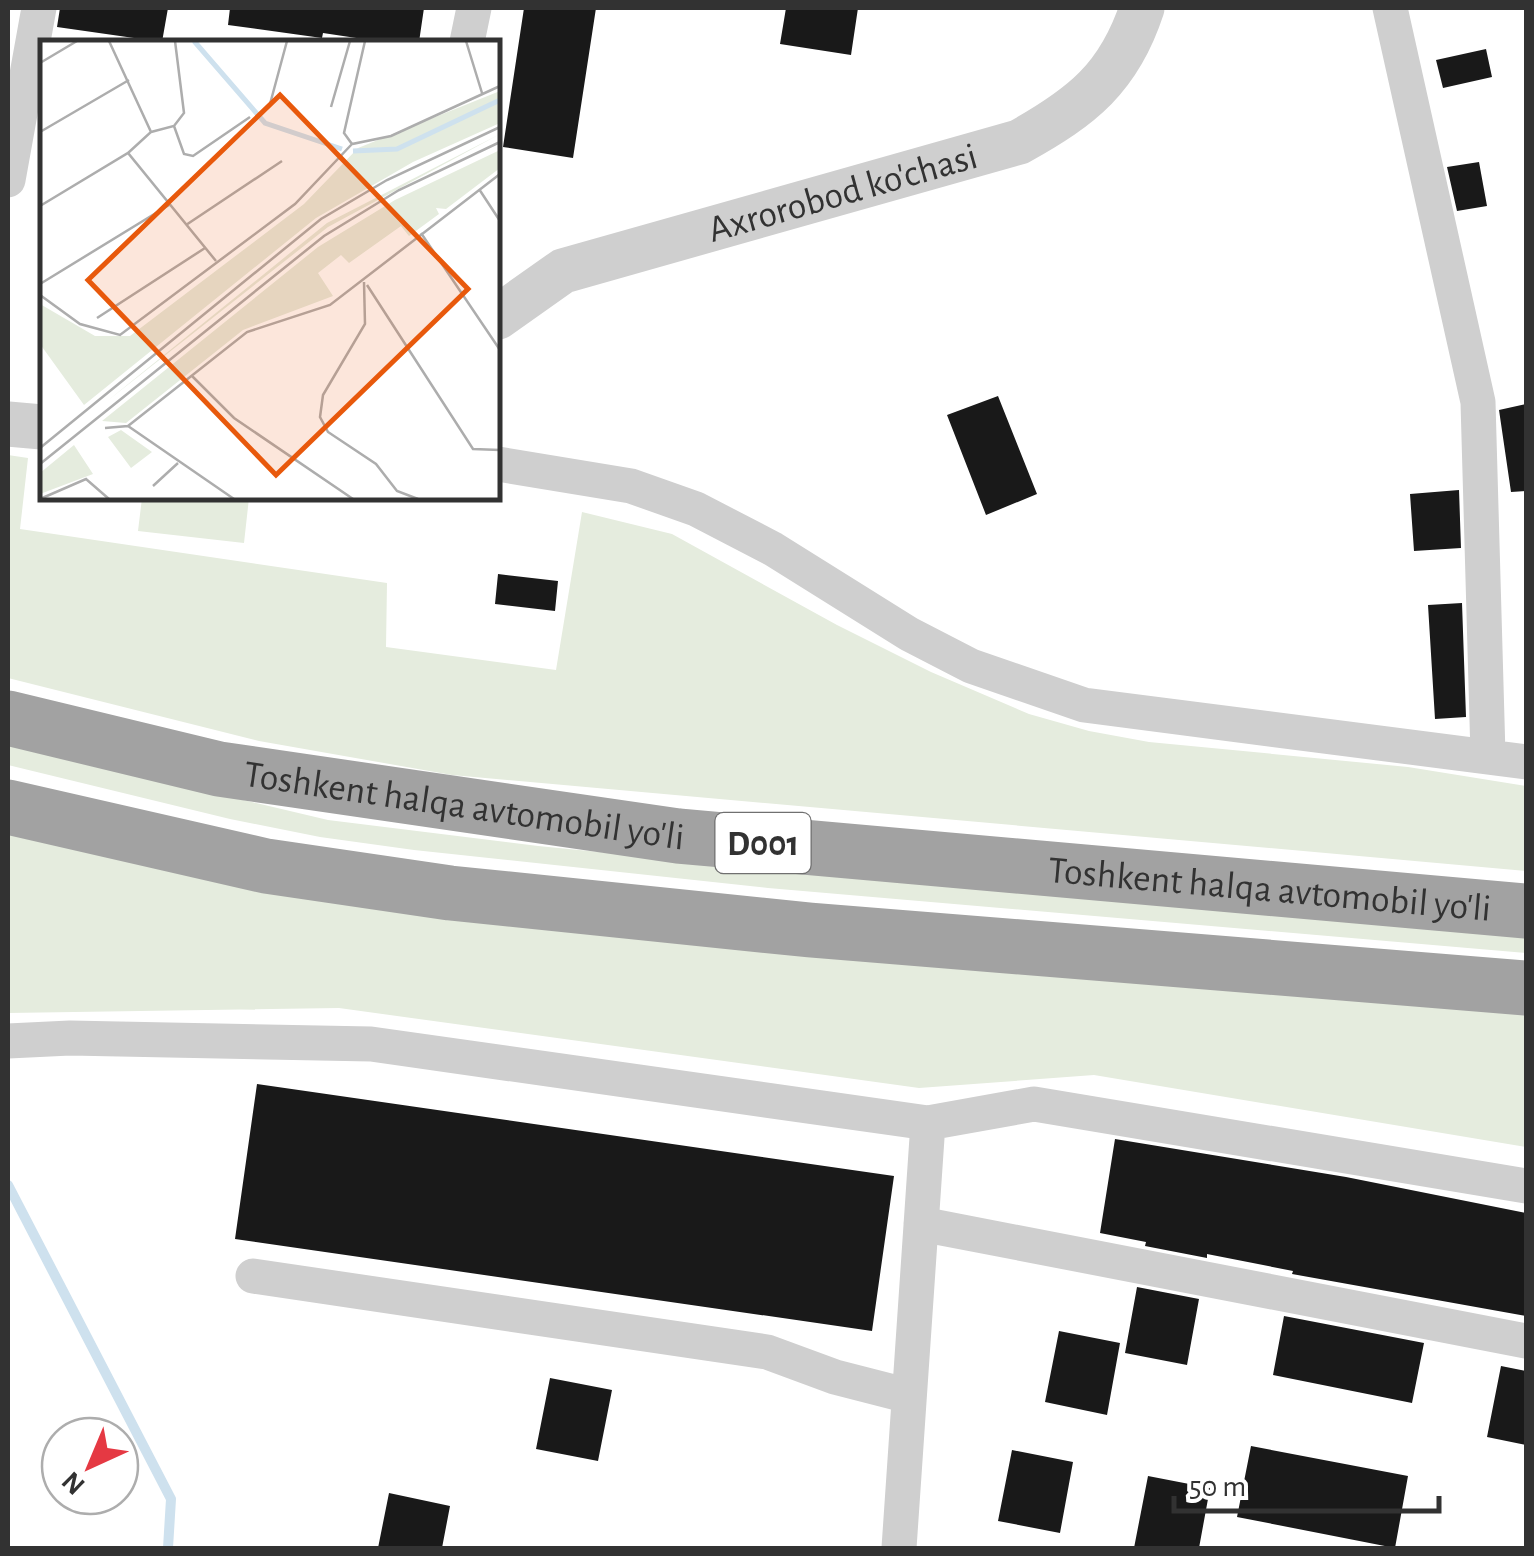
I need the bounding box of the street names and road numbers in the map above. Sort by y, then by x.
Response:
street label: Axrorobod ko'chasi [704,138,982,250]
street label: Toshkent halqa avtomobil yo'li [241,756,686,857]
road number: D001 [716,813,810,873]
street label: Toshkent halqa avtomobil yo'li [1046,852,1493,929]

